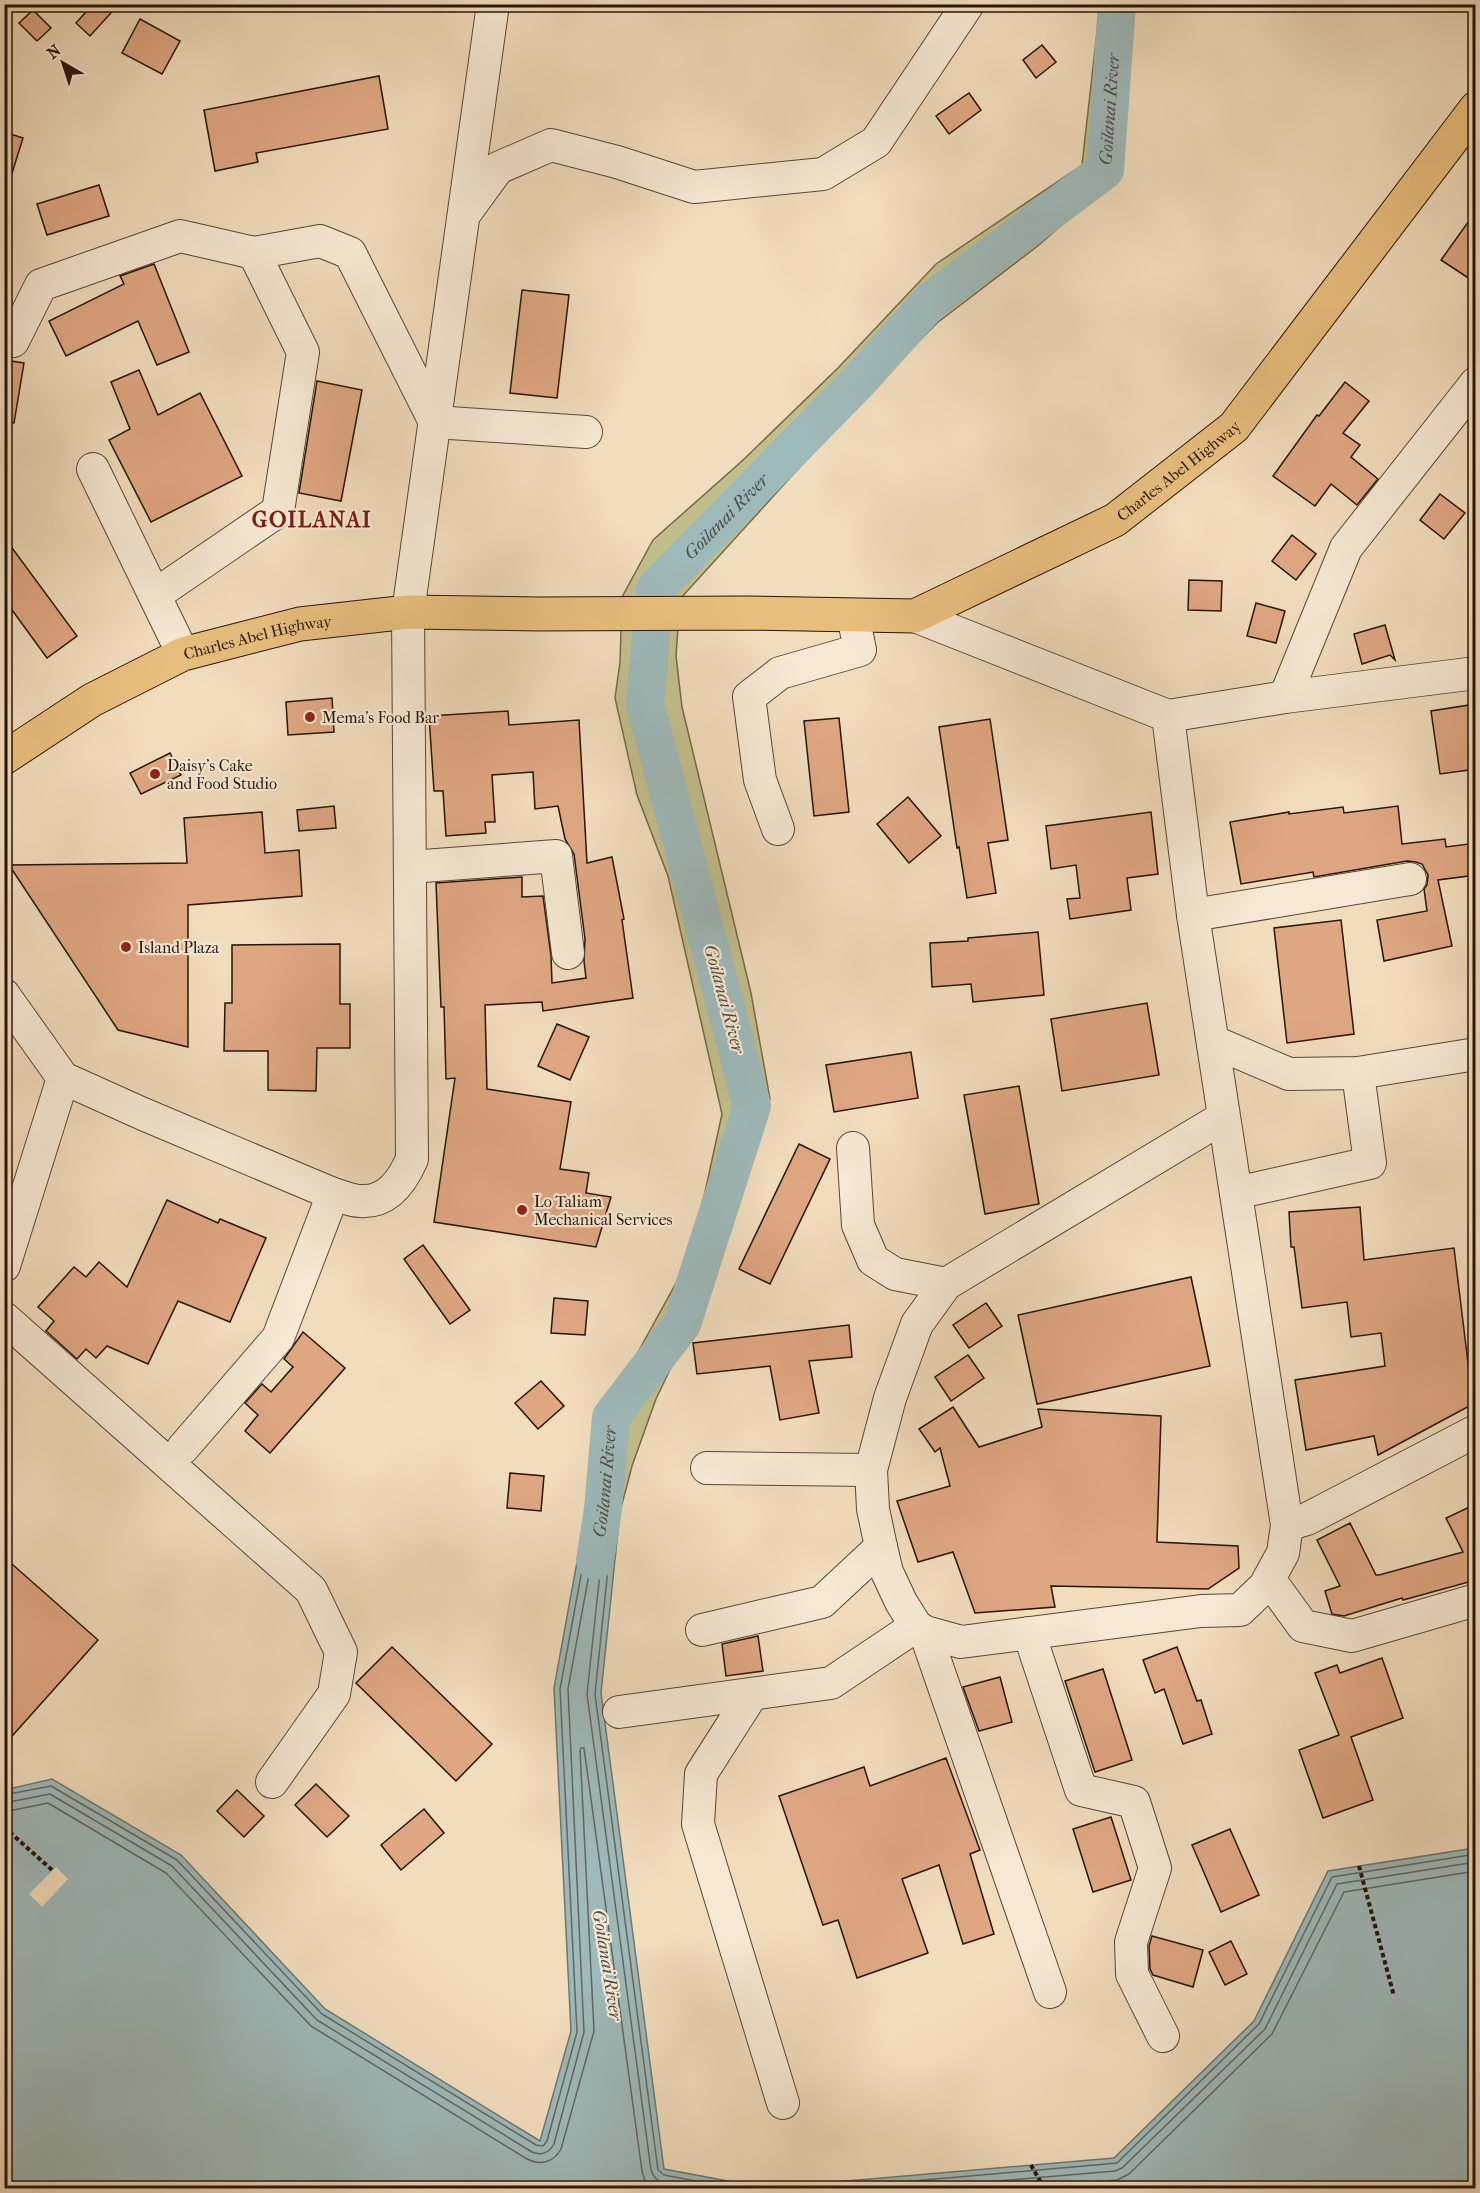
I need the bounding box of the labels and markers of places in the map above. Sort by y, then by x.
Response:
place label: Mema's Food Bar [322,708,439,727]
marker: Mema's Food Bar [303,710,317,724]
place label: Daisy's Cake and Food Studio [167,756,277,793]
marker: Daisy's Cake and Food Studio [148,767,162,781]
place label: Island Plaza [138,938,220,957]
marker: Island Plaza [119,940,133,954]
place label: Lo Taliam Mechanical Services [534,1192,673,1229]
marker: Lo Taliam Mechanical Services [515,1203,529,1217]

